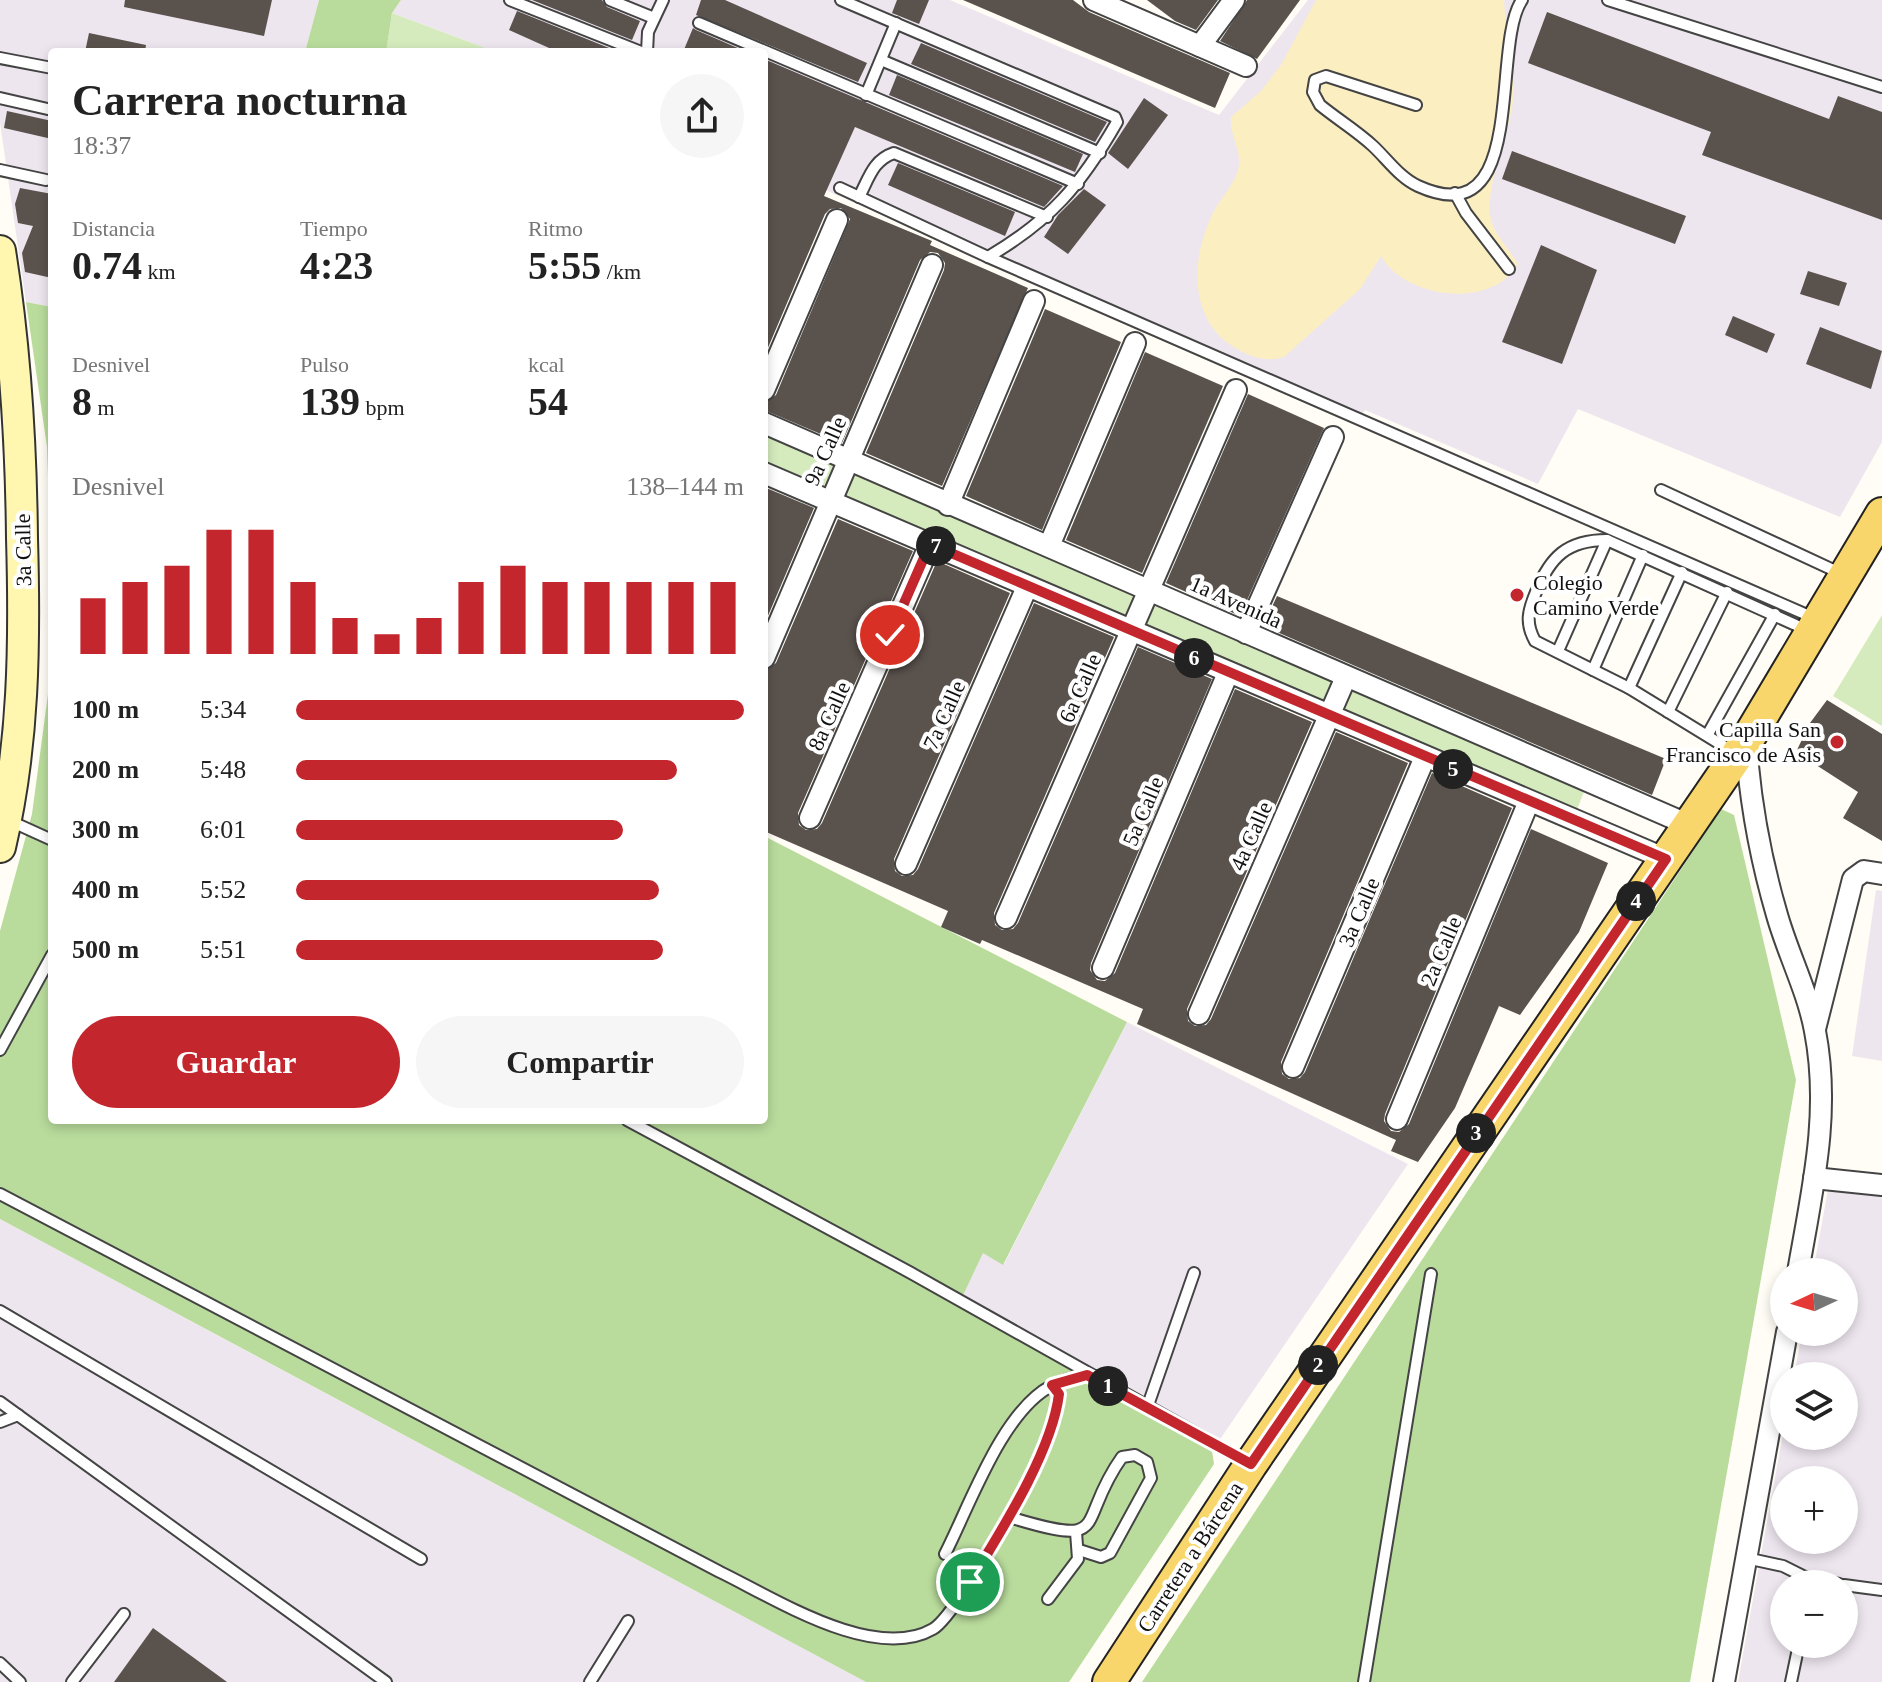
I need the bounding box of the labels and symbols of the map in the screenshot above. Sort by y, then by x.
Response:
street label: 9a Calle [799,413,851,489]
street label: 3a Calle [10,513,36,587]
pin: 7 [916,526,956,566]
place label: Colegio Camino Verde [1533,570,1659,620]
street label: 1a Avenida [1186,571,1286,633]
marker: Colegio Camino Verde [1508,586,1526,604]
pin [856,601,924,669]
pin: 6 [1174,638,1214,678]
street label: 6a Calle [1054,650,1106,726]
street label: 7a Calle [918,677,970,753]
street label: 8a Calle [803,678,855,754]
place label: Capilla San Francisco de Asis [1666,717,1821,767]
marker: Capilla San Francisco de Asis [1828,733,1846,751]
pin: 5 [1433,749,1473,789]
street label: 5a Calle [1117,773,1169,849]
street label: 4a Calle [1225,798,1277,874]
street label: 3a Calle [1333,874,1385,950]
pin: 4 [1616,881,1656,921]
street label: 2a Calle [1415,913,1467,989]
pin: 3 [1456,1113,1496,1153]
north arrow [1770,1258,1858,1346]
pin: 2 [1298,1345,1338,1385]
pin: 1 [1088,1366,1128,1406]
street label: Carretera a Bárcena [1132,1477,1248,1637]
pin [936,1548,1004,1616]

